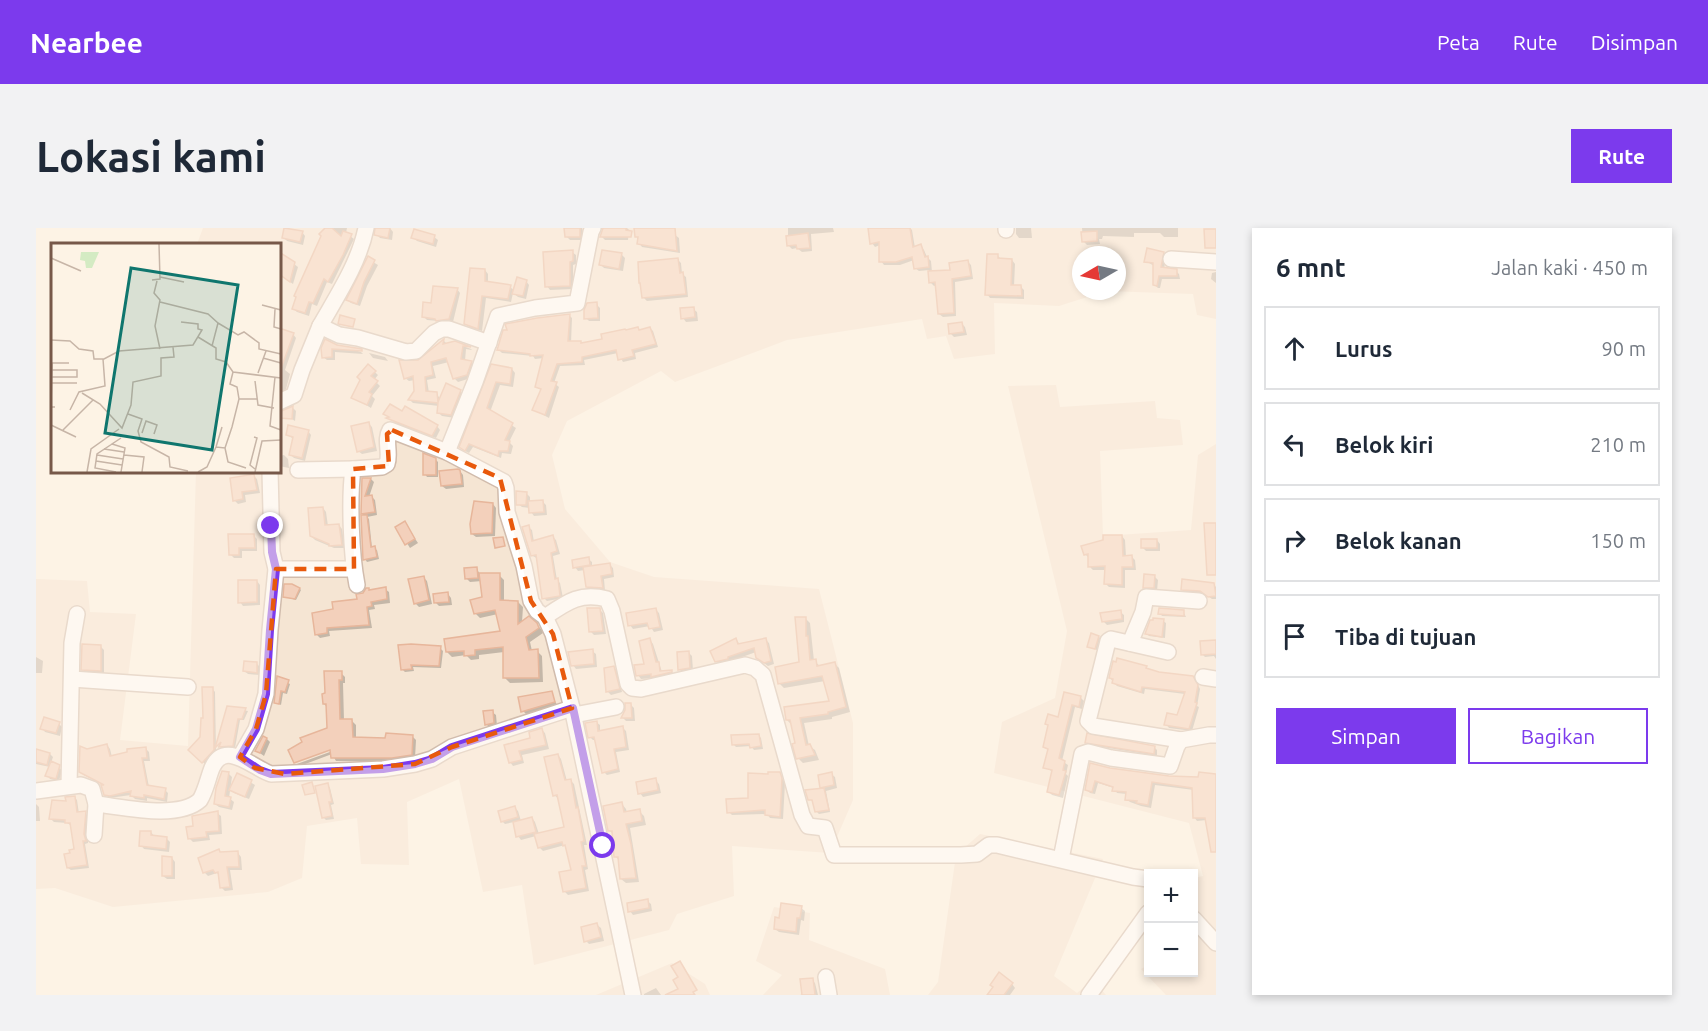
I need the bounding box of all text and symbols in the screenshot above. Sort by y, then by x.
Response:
text: Nearbee [30,27,143,58]
text: Peta [1437,30,1480,54]
text: Rute [1513,30,1558,54]
text: Disimpan [1591,30,1678,54]
button: Rute [1571,129,1672,183]
text: Lokasi kami [36,133,266,180]
inset map [51,243,280,472]
north arrow [1072,246,1126,300]
text: 6 mnt [1276,253,1346,282]
text: Jalan kaki · 450 m [1491,256,1648,279]
icon: ahead [1278,332,1311,365]
text: Lurus [1335,336,1392,361]
text: 90 m [1602,337,1646,360]
icon: left [1278,428,1311,461]
text: Belok kiri [1335,432,1433,457]
text: 210 m [1590,433,1646,456]
route end [257,512,283,538]
icon: right [1278,524,1311,557]
text: Belok kanan [1335,528,1462,553]
text: 150 m [1590,529,1646,552]
icon: arrive [1278,620,1311,653]
text: Tiba di tujuan [1335,624,1476,649]
button: Simpan [1276,708,1456,764]
button: Bagikan [1468,708,1648,764]
route start [589,832,615,858]
map controls [1144,869,1198,977]
button: + [1144,869,1198,923]
button: − [1144,923,1198,977]

